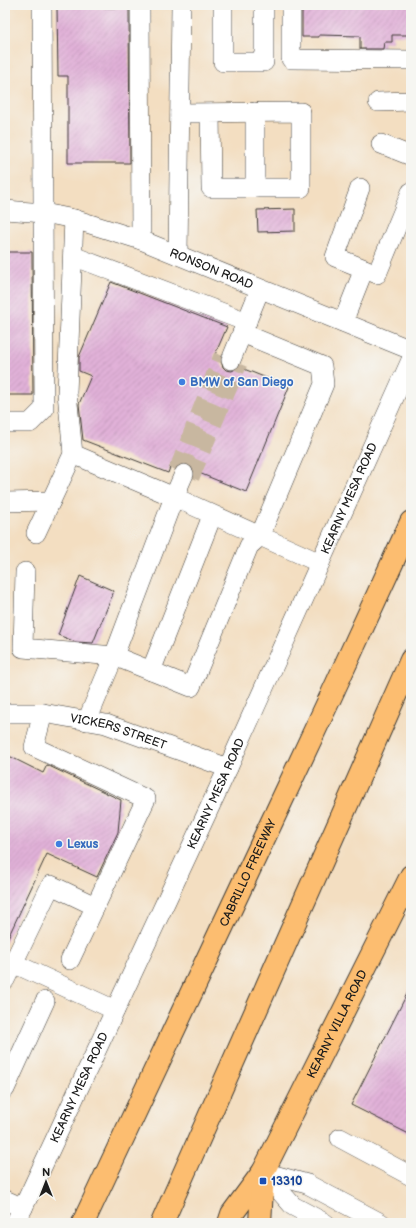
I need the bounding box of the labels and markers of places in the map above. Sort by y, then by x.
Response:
place label: BMW of San Diego [190,375,294,390]
marker: BMW of San Diego [177,377,187,387]
place label: Lexus [67,837,99,852]
marker: Lexus [54,839,64,849]
place label: 13310 [271,1174,303,1189]
marker: 13310 [258,1176,268,1186]

